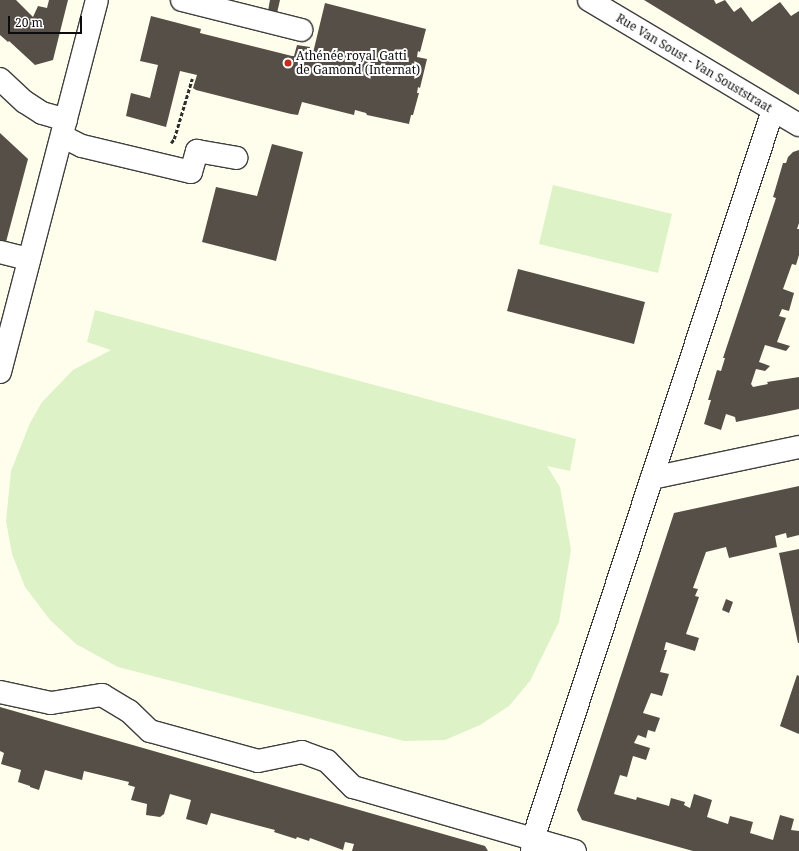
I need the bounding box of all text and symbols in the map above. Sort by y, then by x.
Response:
scale bar [10,8,84,34]
street label: Rue Van Soust - Van Souststraat [613,11,775,115]
text: 20 m [15,14,43,31]
place label: Athénée royal Gatti de Gamond (Internat) [296,49,420,77]
marker: Athénée royal Gatti de Gamond (Internat) [283,58,293,68]

